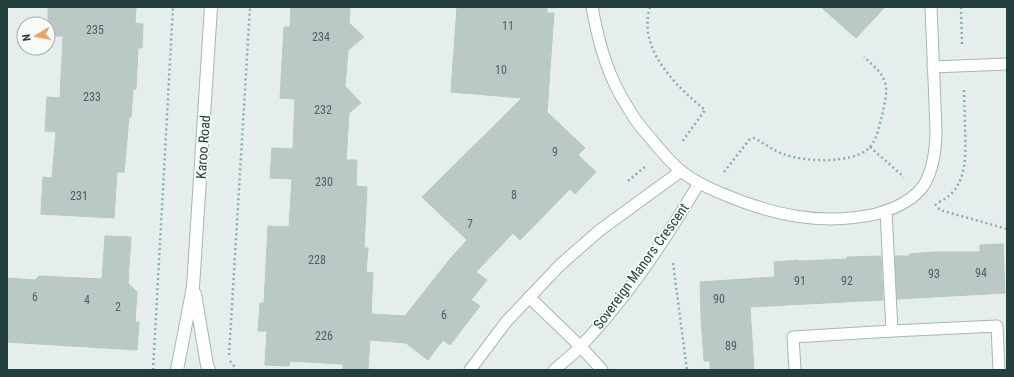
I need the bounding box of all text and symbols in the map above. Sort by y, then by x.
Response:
north arrow [16,16,56,56]
house number: 11 [502,19,514,33]
house number: 235 [86,23,104,37]
house number: 234 [312,30,330,44]
text: N [20,33,34,42]
house number: 10 [495,63,507,77]
house number: 233 [83,90,101,104]
house number: 232 [314,103,332,117]
street label: Karoo Road [193,115,213,179]
house number: 9 [552,145,558,159]
house number: 230 [315,175,333,189]
house number: 8 [511,188,517,202]
house number: 231 [70,189,88,203]
street label: Sovereign Manors Crescent [590,200,692,332]
house number: 7 [467,217,473,231]
house number: 228 [308,253,326,267]
house number: 94 [975,266,987,280]
house number: 93 [928,267,940,281]
house number: 91 [794,274,806,288]
house number: 92 [841,274,853,288]
house number: 6 [32,290,38,304]
house number: 90 [713,292,725,306]
house number: 4 [84,293,90,307]
house number: 2 [115,300,121,314]
house number: 6 [441,308,447,322]
house number: 226 [315,329,333,343]
house number: 89 [725,339,737,353]

